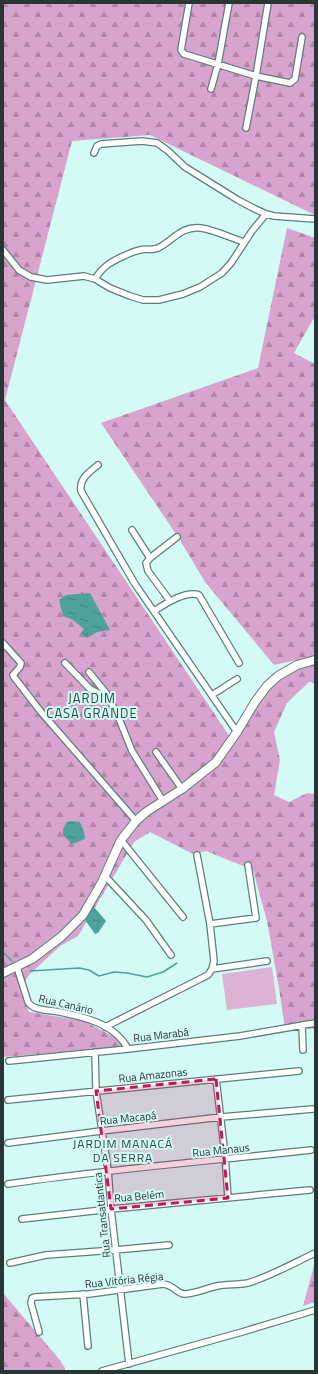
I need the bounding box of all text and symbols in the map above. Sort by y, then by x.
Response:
district label: JARDIM CASA GRANDE [46,688,138,723]
street label: Rua Canário [37,990,95,1018]
street label: Rua Marabá [132,1024,190,1046]
street label: Rua Amazonas [118,1063,188,1087]
street label: Rua Macapá [99,1107,158,1129]
district label: JARDIM MANACÁ DA SERRA [73,1134,173,1167]
street label: Rua Manaus [192,1139,250,1161]
street label: Rua Transatlantica [90,1171,114,1258]
street label: Rua Belém [113,1186,165,1206]
street label: Rua Vitória Régia [84,1268,165,1292]

